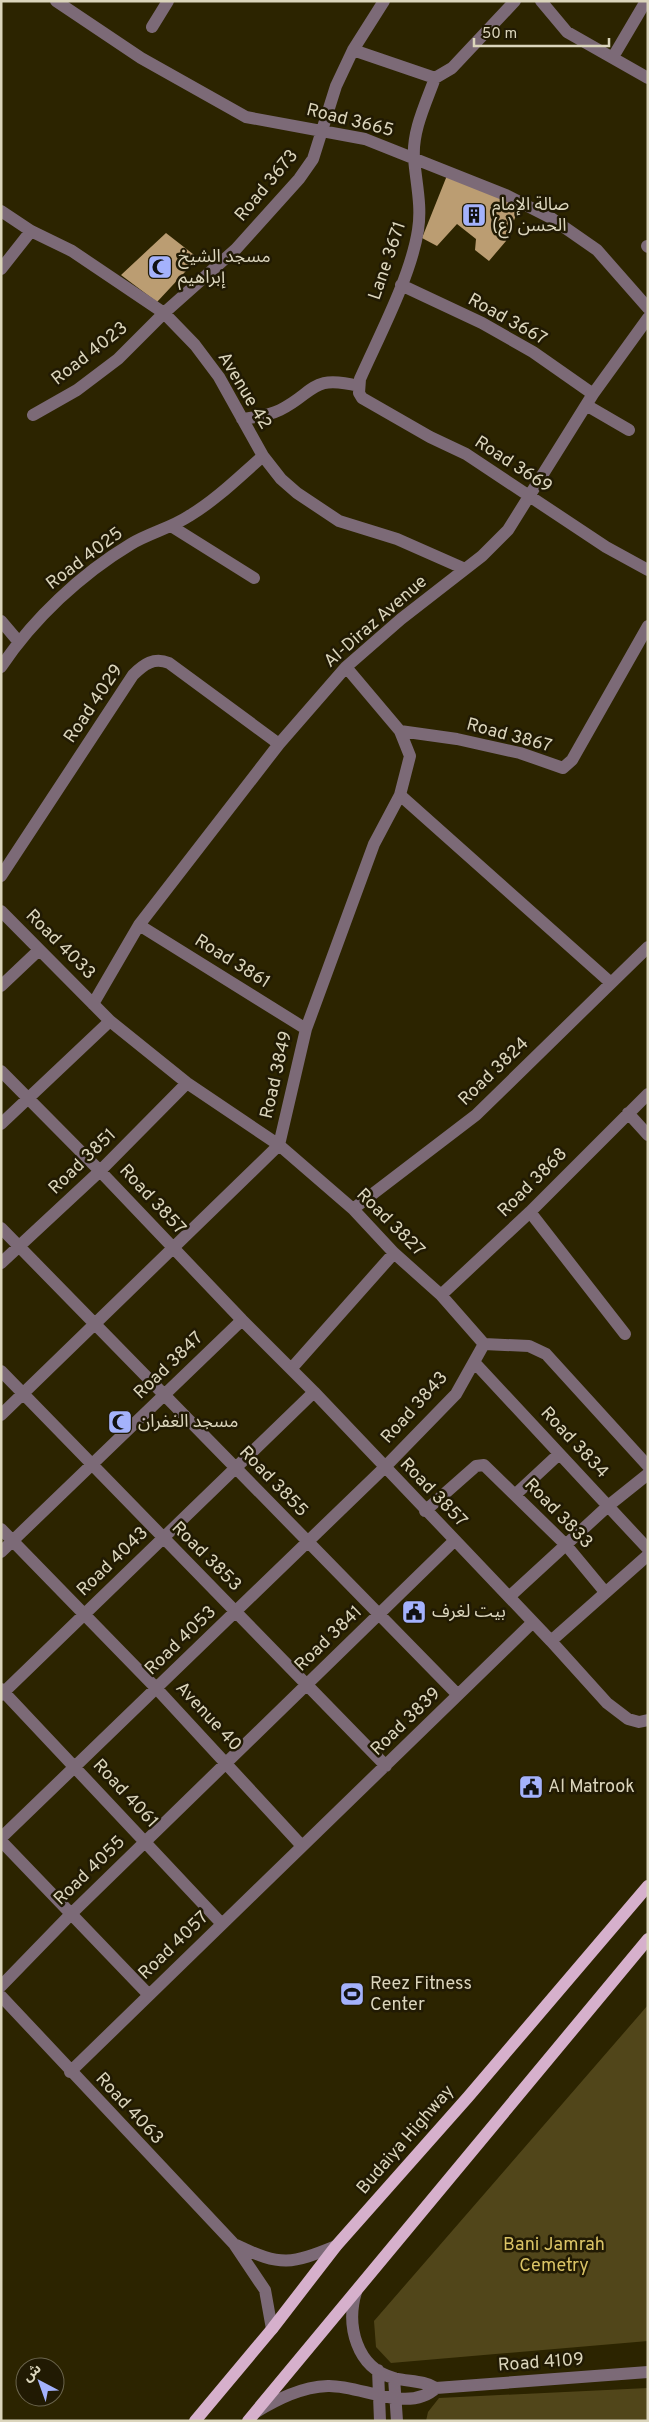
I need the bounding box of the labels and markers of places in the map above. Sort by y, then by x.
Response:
place label: صالة الإمام الحسن (ع) [492,194,569,239]
building icon: صالة الإمام الحسن (ع) [461,202,487,228]
place label: مسجد الشيخ إبراهيم [178,246,271,290]
mosque icon: مسجد الشيخ إبراهيم [147,254,173,280]
mosque icon: مسجد الغفران [107,1409,133,1435]
place label: مسجد الغفران [138,1411,239,1434]
public building icon: بيت لغرف [401,1599,427,1625]
place label: بيت لغرف [432,1601,506,1624]
public building icon: Al Matrook [518,1774,544,1800]
place label: Al Matrook [548,1776,635,1799]
place label: Reez Fitness Center [370,1973,472,2017]
sports icon: Reez Fitness Center [339,1981,365,2007]

